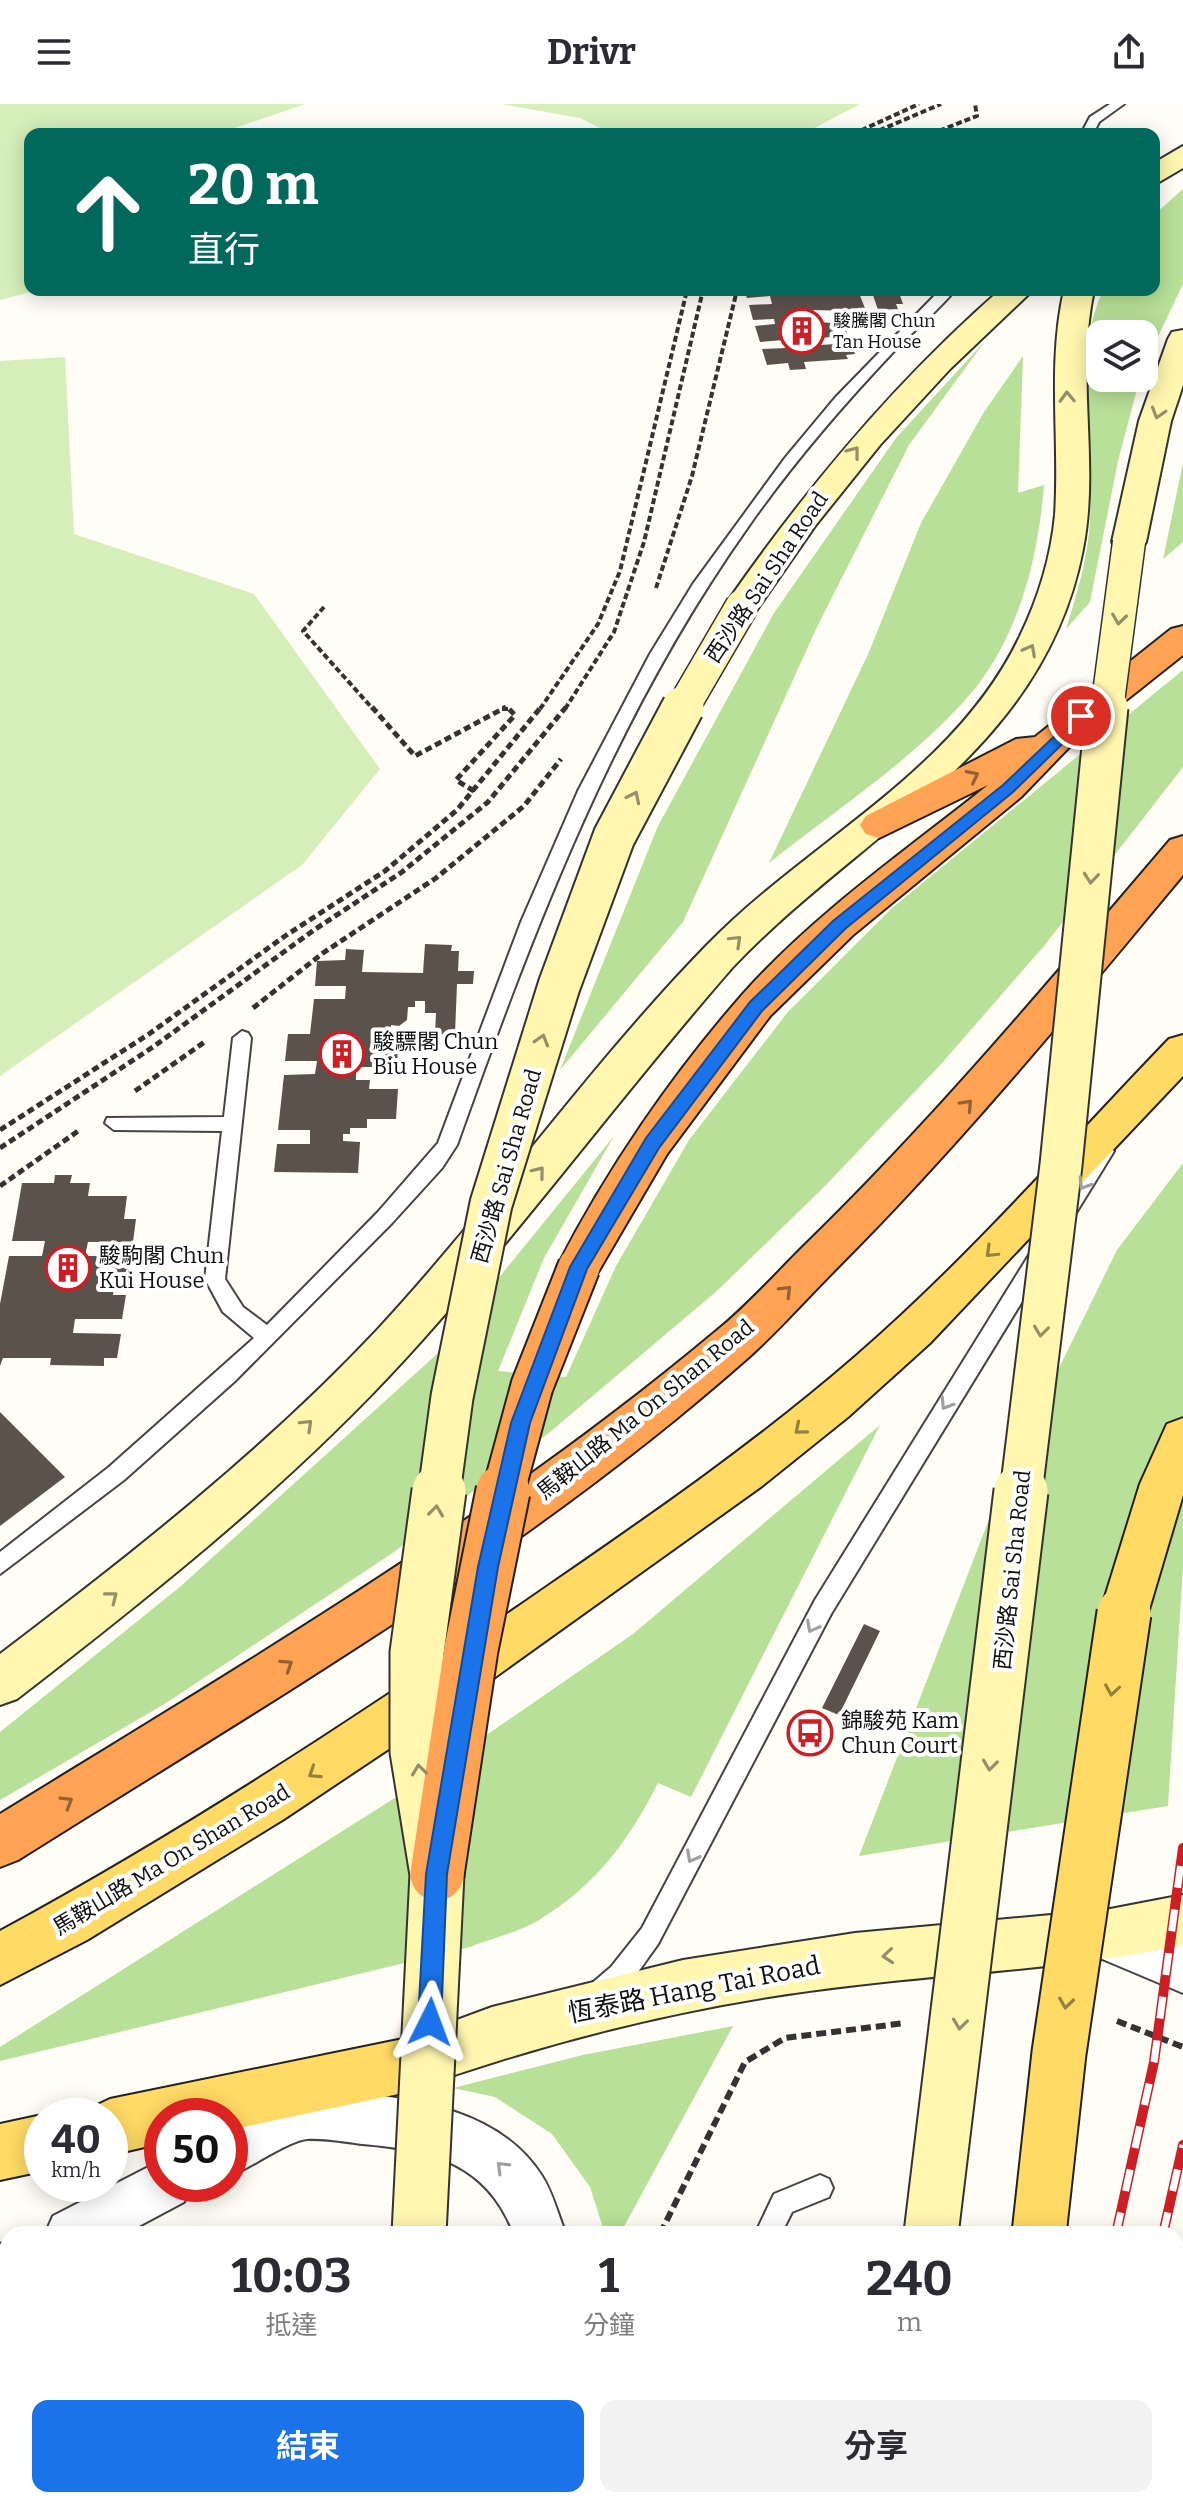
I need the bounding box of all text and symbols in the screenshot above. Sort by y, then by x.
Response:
icon: menu [32,30,76,74]
text: Drivr [547,30,636,74]
icon: share [1107,30,1151,74]
text: 20 m [188,152,319,219]
icon: ahead [56,160,160,264]
text: 直行 [188,228,260,272]
building icon: 駿騰閣 Chun Tan House [778,307,826,355]
place label: 駿騰閣 Chun Tan House [833,310,936,353]
map controls [1086,320,1158,392]
button: layers [1086,320,1158,392]
one-way arrow [1058,390,1075,403]
one-way arrow [1151,405,1167,419]
one-way arrow [844,446,858,461]
street label: 西沙路 Sai Sha Road [699,486,834,668]
one-way arrow [1111,612,1128,626]
one-way arrow [1020,644,1035,658]
pin [1047,682,1115,750]
icon: arrive [1059,694,1103,738]
one-way arrow [965,770,980,786]
one-way arrow [624,791,640,806]
one-way arrow [1083,872,1100,885]
one-way arrow [727,936,742,950]
place label: 駿驃閣 Chun Biu House [373,1028,498,1080]
building icon: 駿驃閣 Chun Biu House [318,1030,366,1078]
one-way arrow [533,1034,549,1047]
street label: 西沙路 Sai Sha Road [466,1066,547,1267]
one-way arrow [957,1100,972,1114]
one-way arrow [529,1166,543,1181]
one-way arrow [1079,1175,1094,1189]
place label: 駿駒閣 Chun Kui House [99,1242,224,1294]
one-way arrow [986,1243,1000,1258]
building icon: 駿駒閣 Chun Kui House [44,1244,92,1292]
one-way arrow [777,1286,791,1301]
street label: 馬鞍山路 Ma On Shan Road [531,1313,759,1505]
one-way arrow [1032,1325,1049,1338]
one-way arrow [941,1395,956,1410]
one-way arrow [795,1419,809,1434]
one-way arrow [298,1420,312,1435]
street label: 西沙路 Sai Sha Road [989,1469,1036,1671]
one-way arrow [427,1504,444,1517]
one-way arrow [103,1592,117,1607]
one-way arrow [807,1618,822,1633]
one-way arrow [279,1659,293,1674]
one-way arrow [1104,1683,1121,1697]
place label: 錦駿苑 Kam Chun Court [841,1707,959,1759]
bus stop icon: 錦駿苑 Kam Chun Court [786,1709,834,1757]
one-way arrow [981,1759,998,1772]
one-way arrow [411,1763,428,1776]
one-way arrow [308,1764,322,1779]
street label: 馬鞍山路 Ma On Shan Road [48,1778,295,1941]
one-way arrow [58,1797,73,1812]
one-way arrow [686,1849,701,1863]
one-way arrow [881,1947,894,1964]
street label: 恆泰路 Hang Tai Road [566,1950,823,2029]
position arrow [388,1980,472,2064]
one-way arrow [1058,1996,1075,2009]
one-way arrow [951,2018,968,2031]
speed limit sign: 50 [144,2098,248,2202]
text: 40 [51,2116,101,2164]
text: km/h [51,2158,101,2182]
one-way arrow [497,2162,512,2176]
text: 10:03 [231,2247,352,2305]
text: 1 [599,2247,619,2305]
text: 240 [866,2250,953,2308]
text: m [897,2307,922,2338]
text: 抵達 [265,2310,317,2341]
text: 分鐘 [583,2310,635,2341]
button: 結束 [32,2400,584,2492]
button: 分享 [600,2400,1152,2492]

